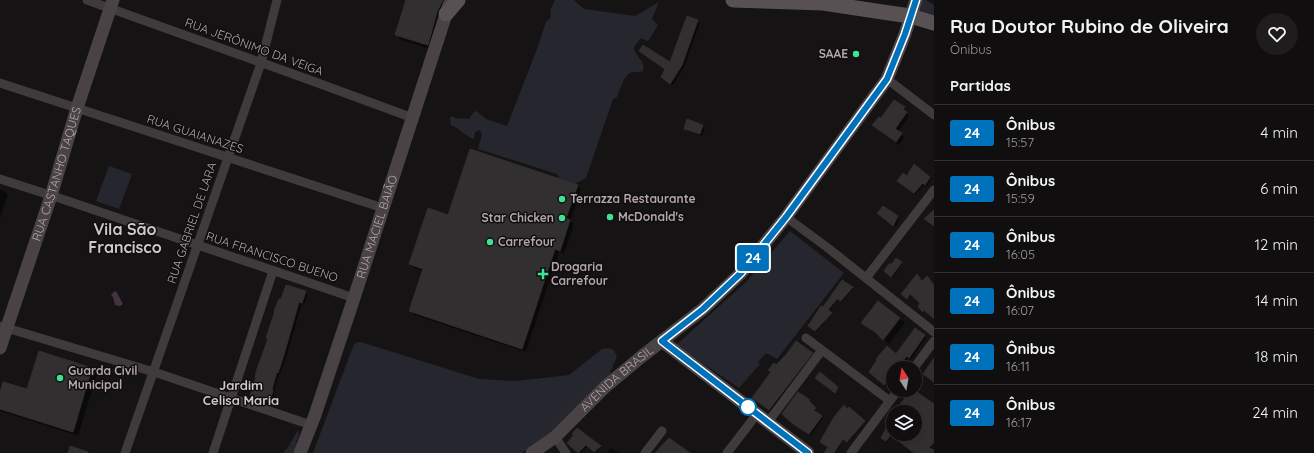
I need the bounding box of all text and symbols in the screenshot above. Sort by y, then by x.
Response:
button: heart [1256,13,1298,55]
text: Rua Doutor Rubino de Oliveira [950,14,1229,38]
street label: RUA JERÔNIMO DA VEIGA [183,15,326,79]
text: Ônibus [950,41,992,57]
place label: SAAE [819,46,848,61]
marker: SAAE [851,49,861,59]
text: Partidas [950,76,1011,95]
street label: RUA CASTANHO TAQUES [28,105,84,243]
street label: RUA GUAIANAZES [145,111,246,156]
text: Ônibus [1006,115,1055,134]
text: 4 min [1260,123,1298,142]
text: 24 [964,124,980,142]
text: 15:57 [1006,134,1034,150]
street label: RUA GABRIEL DE LARA [164,160,219,286]
text: Ônibus [1006,171,1055,190]
street label: RUA MACIEL BAIÃO [353,173,400,280]
text: 6 min [1260,179,1298,198]
text: 24 [964,180,980,198]
text: 15:59 [1006,190,1035,206]
place label: Terrazza Restaurante [570,191,696,206]
marker: Terrazza Restaurante [557,194,567,204]
place label: McDonald's [618,209,684,224]
place label: Star Chicken [481,210,554,225]
marker: McDonald's [605,212,615,222]
marker: Star Chicken [557,213,567,223]
district label: Vila São Francisco [88,219,162,257]
text: Ônibus [1006,227,1055,246]
street label: RUA FRANCISCO BUENO [204,228,340,285]
place label: Carrefour [498,234,555,249]
text: 12 min [1254,235,1298,254]
text: 24 [964,236,980,254]
marker: Carrefour [485,237,495,247]
line badge: 24 [735,245,771,271]
text: 16:05 [1006,246,1035,262]
text: 24 [745,249,761,267]
place label: Drogaria Carrefour [551,259,608,288]
marker: Drogaria Carrefour [538,269,548,279]
text: Ônibus [1006,283,1055,302]
text: 14 min [1255,291,1298,310]
text: 24 [964,292,980,310]
text: 16:07 [1006,302,1034,318]
text: Ônibus [1006,339,1055,358]
street label: AVENIDA BRASIL [577,342,657,415]
text: 18 min [1255,347,1298,366]
text: 24 [964,348,980,366]
text: 16:11 [1006,358,1030,374]
north arrow [886,361,922,397]
map controls [886,361,922,441]
place label: Guarda Civil Municipal [68,363,137,392]
marker: Guarda Civil Municipal [55,373,65,383]
district label: Jardim Celisa Maria [203,377,279,408]
text: Ônibus [1006,395,1055,414]
unlabelled marker [739,398,757,416]
text: 24 min [1252,403,1298,422]
text: 24 [964,404,980,422]
button: layers [886,405,922,441]
text: 16:17 [1006,414,1032,430]

